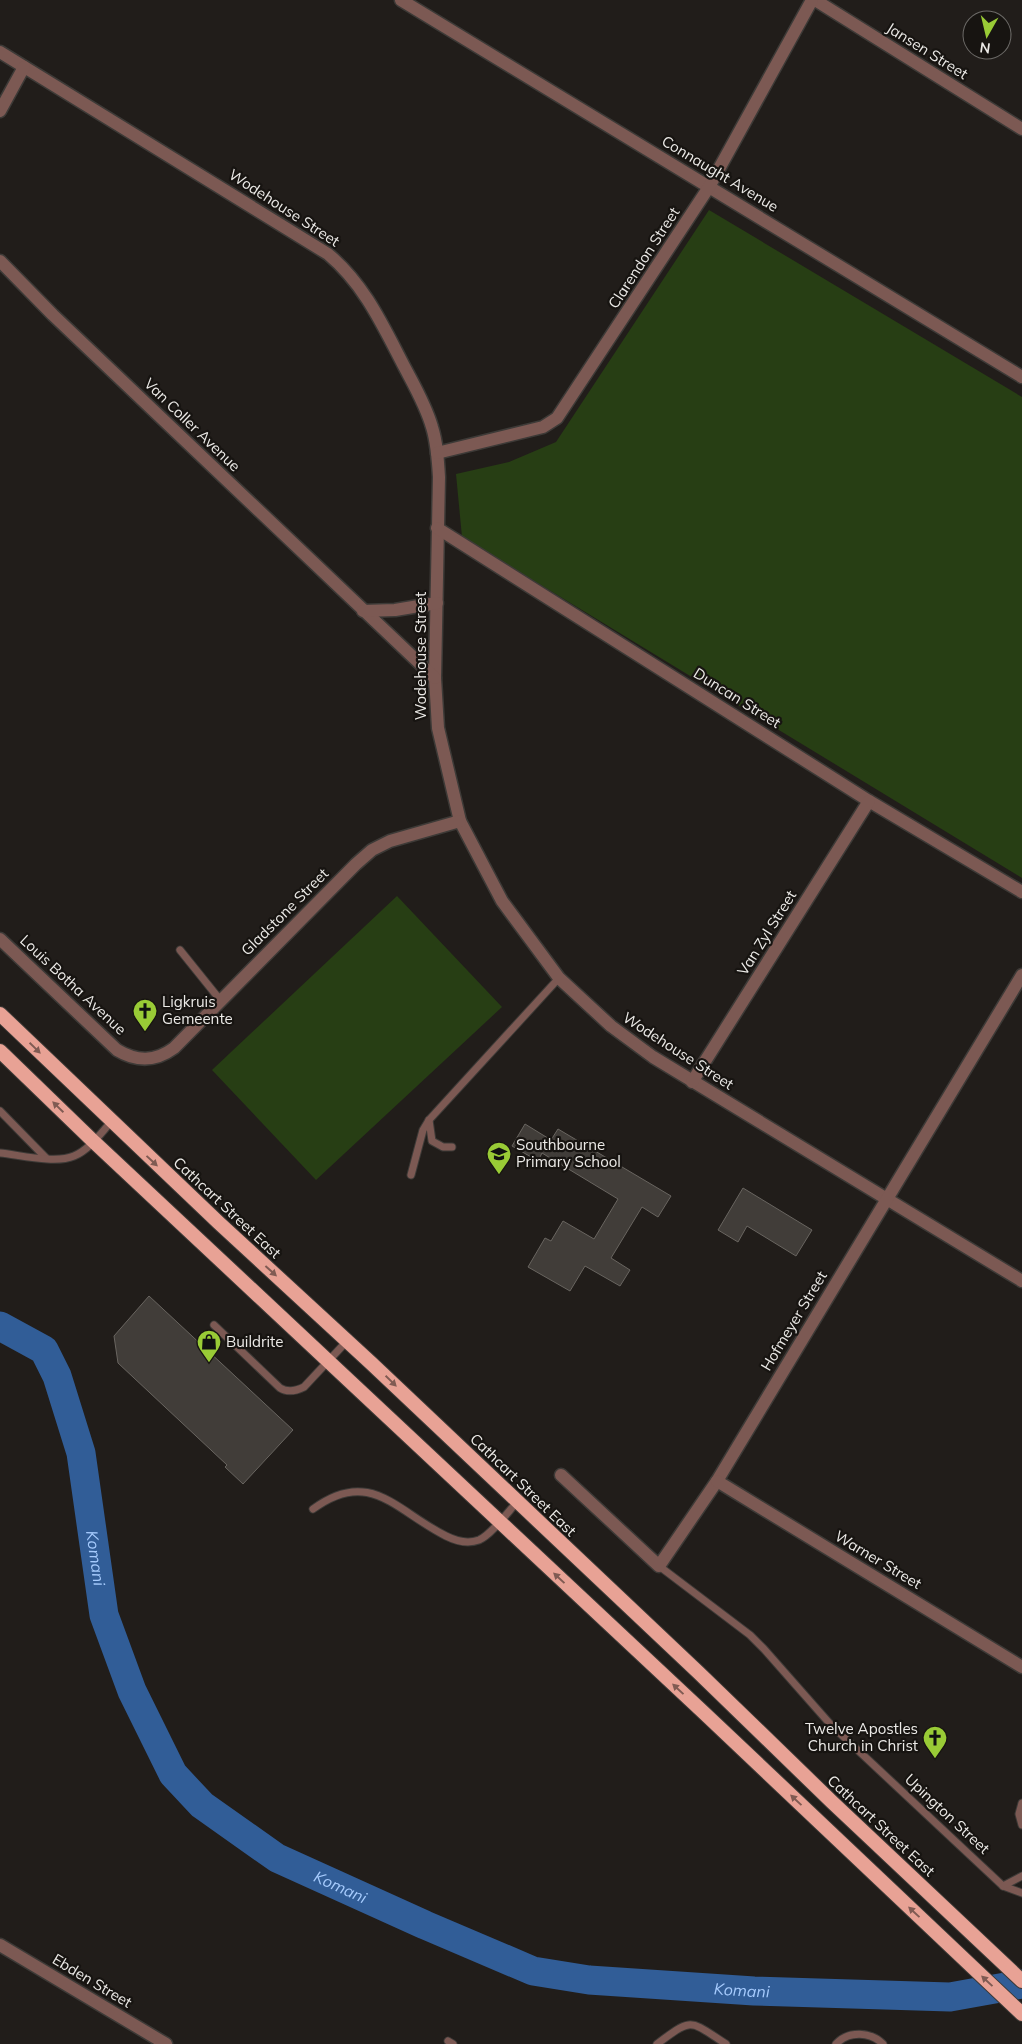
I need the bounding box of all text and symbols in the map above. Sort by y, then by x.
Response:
north arrow [962,10,1012,60]
street label: Jansen Street [883,18,972,83]
text: N [979,38,992,58]
street label: Connaught Avenue [658,131,782,216]
street label: Wodehouse Street [225,165,343,251]
street label: Clarendon Street [604,204,683,312]
street label: Van Coller Avenue [140,374,244,475]
street label: Wodehouse Street [411,592,430,720]
street label: Duncan Street [690,663,784,732]
street label: Gladstone Street [237,864,332,959]
street label: Van Zyl Street [733,887,800,979]
street label: Louis Botha Avenue [16,931,130,1039]
place label: Ligkruis Gemeente [162,992,233,1028]
church icon: Ligkruis Gemeente [132,998,158,1032]
street label: Wodehouse Street [619,1008,737,1094]
one-way arrow [29,1042,41,1054]
one-way arrow [52,1102,64,1114]
place label: Southbourne Primary School [516,1135,621,1171]
school or university icon: Southbourne Primary School [486,1141,512,1175]
street label: Cathcart Street East [170,1153,285,1262]
one-way arrow [146,1155,158,1167]
one-way arrow [265,1265,277,1277]
street label: Hofmeyer Street [756,1267,831,1374]
shop icon: Buildrite [196,1329,222,1363]
place label: Buildrite [226,1332,283,1351]
one-way arrow [385,1375,397,1387]
street label: Cathcart Street East [466,1429,580,1540]
street label: Warner Street [831,1526,925,1593]
water label: Komani [82,1529,110,1587]
one-way arrow [553,1572,565,1584]
one-way arrow [672,1683,684,1695]
place label: Twelve Apostles Church in Christ [805,1719,918,1755]
church icon: Twelve Apostles Church in Christ [922,1725,948,1759]
street label: Upington Street [901,1769,994,1858]
street label: Cathcart Street East [824,1771,939,1880]
one-way arrow [790,1794,802,1806]
water label: Komani [311,1866,370,1907]
one-way arrow [908,1906,920,1918]
street label: Ebden Street [49,1949,135,2012]
one-way arrow [981,1975,993,1987]
water label: Komani [713,1978,770,2001]

